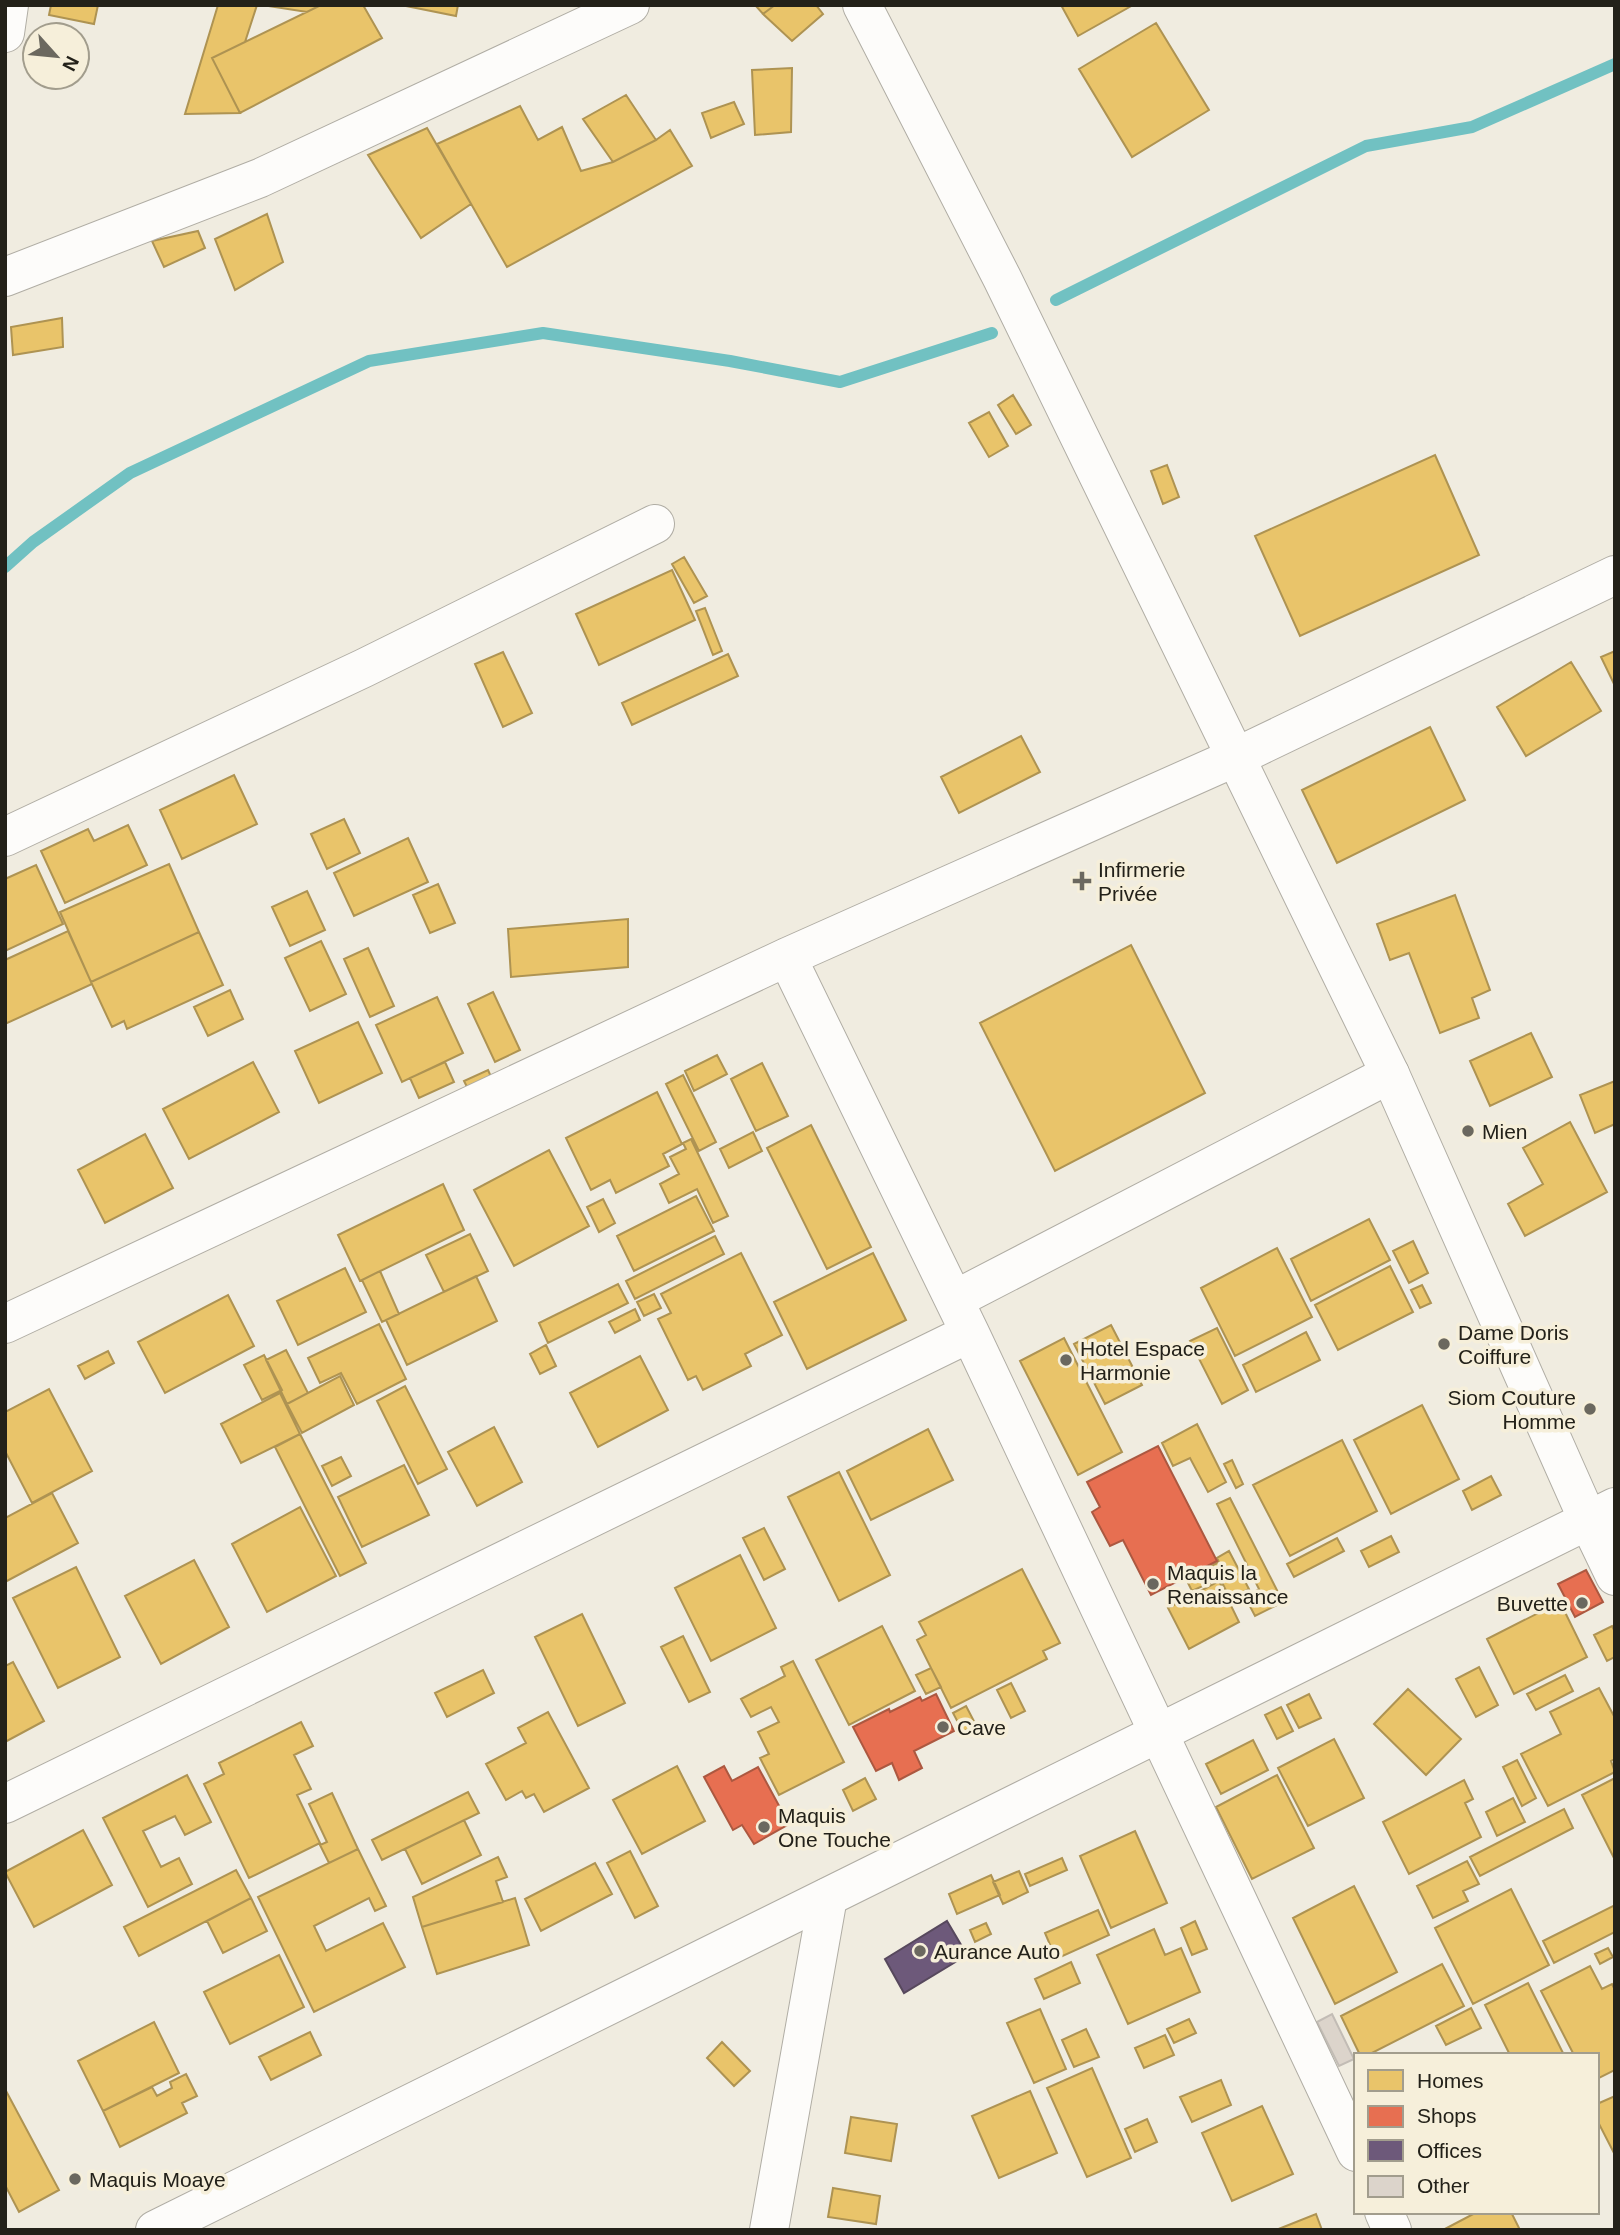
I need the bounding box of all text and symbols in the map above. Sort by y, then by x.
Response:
north arrow [21,21,91,91]
text: N [58,53,83,74]
place label: Infirmerie Privée [1098,858,1186,905]
marker: Infirmerie Privée [1072,871,1092,891]
place label: Mien [1482,1120,1528,1143]
marker: Mien [1460,1123,1476,1139]
place label: Dame Doris Coiffure [1458,1321,1569,1368]
marker: Dame Doris Coiffure [1436,1336,1452,1352]
place label: Hotel Espace Harmonie [1080,1337,1205,1384]
marker: Hotel Espace Harmonie [1058,1352,1074,1368]
place label: Siom Couture Homme [1448,1386,1576,1433]
marker: Siom Couture Homme [1582,1401,1598,1417]
place label: Maquis la Renaissance [1167,1561,1288,1608]
marker: Maquis la Renaissance [1145,1576,1161,1592]
place label: Buvette [1497,1592,1568,1615]
marker: Buvette [1574,1595,1590,1611]
place label: Cave [957,1716,1006,1739]
marker: Cave [935,1719,951,1735]
place label: Maquis One Touche [778,1804,891,1851]
marker: Maquis One Touche [756,1819,772,1835]
place label: Aurance Auto [934,1940,1060,1963]
marker: Aurance Auto [912,1943,928,1959]
legend [1354,2053,1599,2214]
text: Homes [1417,2069,1484,2092]
text: Shops [1417,2104,1477,2127]
text: Offices [1417,2139,1482,2162]
place label: Maquis Moaye [89,2168,226,2191]
marker: Maquis Moaye [67,2171,83,2187]
text: Other [1417,2174,1470,2197]

